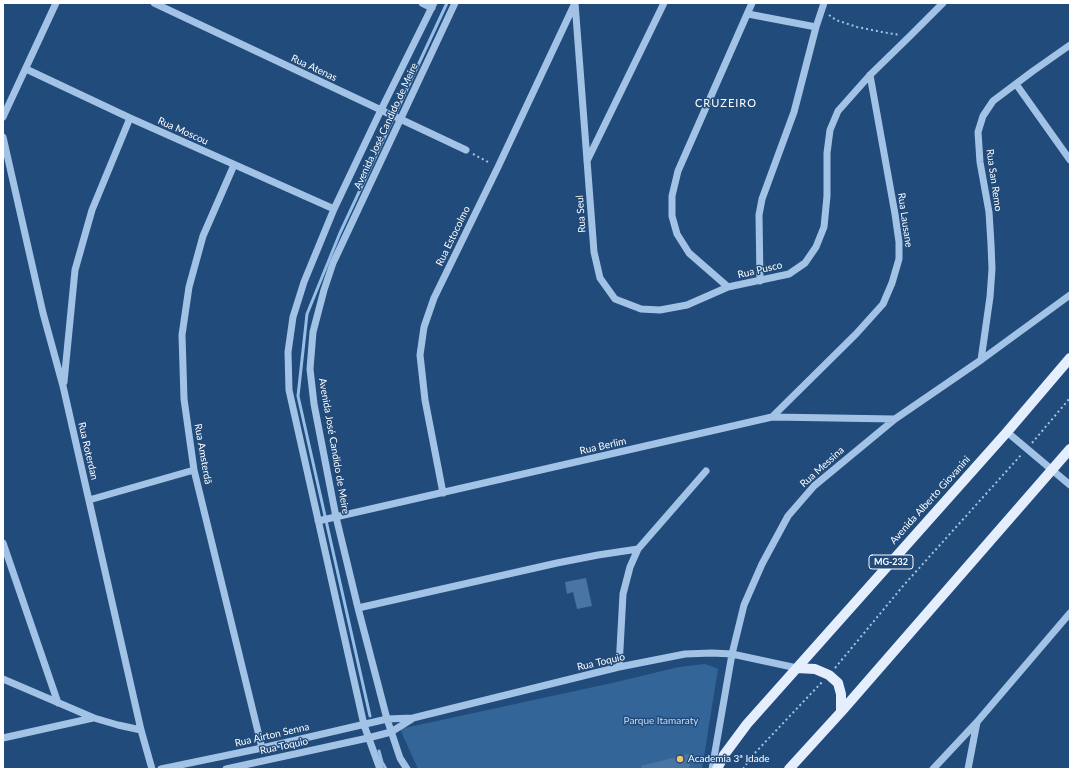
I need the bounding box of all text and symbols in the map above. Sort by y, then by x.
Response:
street label: Rua Atenas [289,52,339,84]
street label: Avenida José Candido de Meire [351,61,421,191]
district label: CRUZEIRO [695,96,757,110]
street label: Rua Moscou [156,114,210,148]
street label: Rua San Remo [984,148,1004,212]
street label: Rua Lausane [895,192,915,248]
street label: Rua Seul [574,195,588,233]
street label: Rua Estocolmo [433,204,473,268]
street label: Rua Pusco [737,259,783,281]
street label: Avenida José Candido de Meire [316,377,352,515]
street label: Rua Roterdan [76,421,100,481]
street label: Rua Amsterdã [192,423,214,485]
street label: Rua Berlim [579,435,627,457]
street label: Rua Messina [797,444,847,490]
street label: Avenida Alberto Giovanini [887,453,973,547]
road number: MG-232 [869,555,913,569]
street label: Rua Toquio [576,651,626,673]
park label: Parque Itamaraty [624,715,698,727]
street label: Rua Airton Senna [234,721,310,749]
street label: Rua Toquio [259,735,309,757]
place label: Academia 3ª Idade [688,753,770,765]
marker: Academia 3ª Idade [675,754,685,764]

